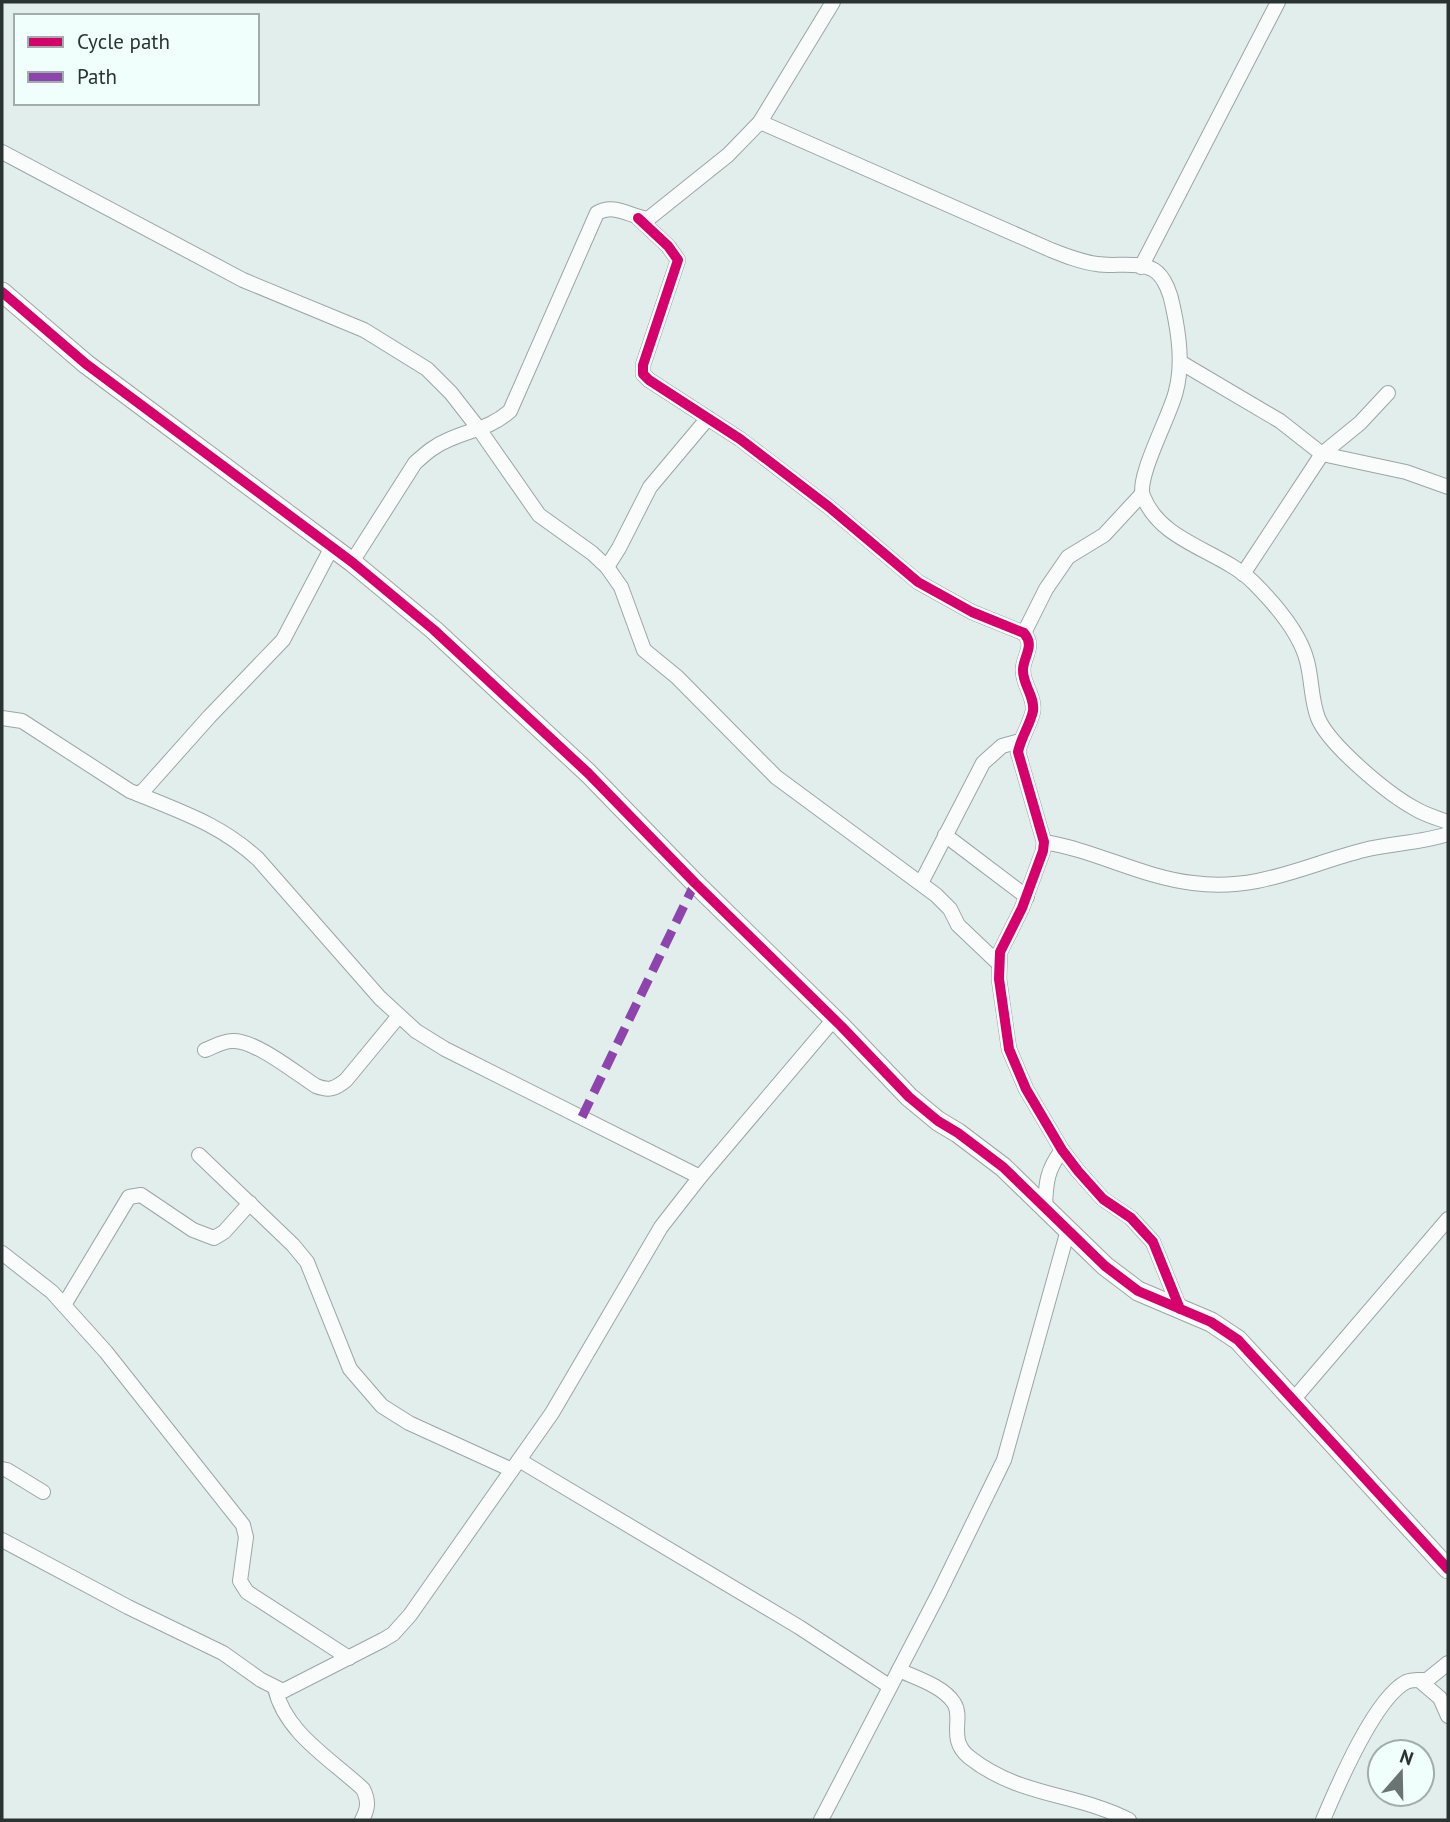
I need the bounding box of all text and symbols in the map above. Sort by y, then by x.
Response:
legend [14,14,259,105]
text: Cycle path [77,28,170,55]
text: Path [77,63,117,90]
north arrow [1366,1738,1436,1808]
text: N [1397,1744,1417,1770]

